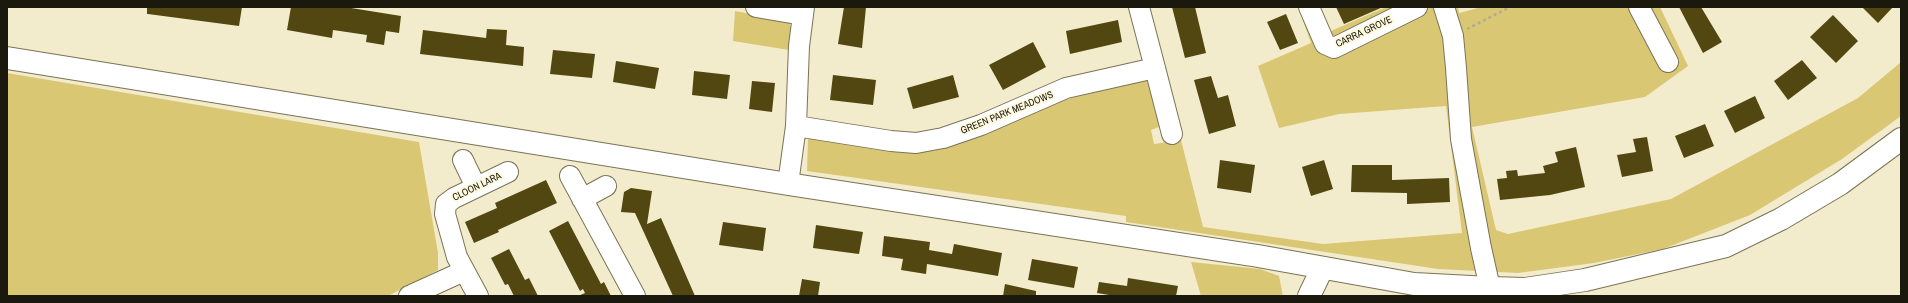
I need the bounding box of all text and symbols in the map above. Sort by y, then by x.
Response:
street label: CARRA GROVE [1334,14,1394,50]
street label: GREEN PARK MEADOWS [959,89,1055,137]
street label: CLOON LARA [451,170,503,204]

